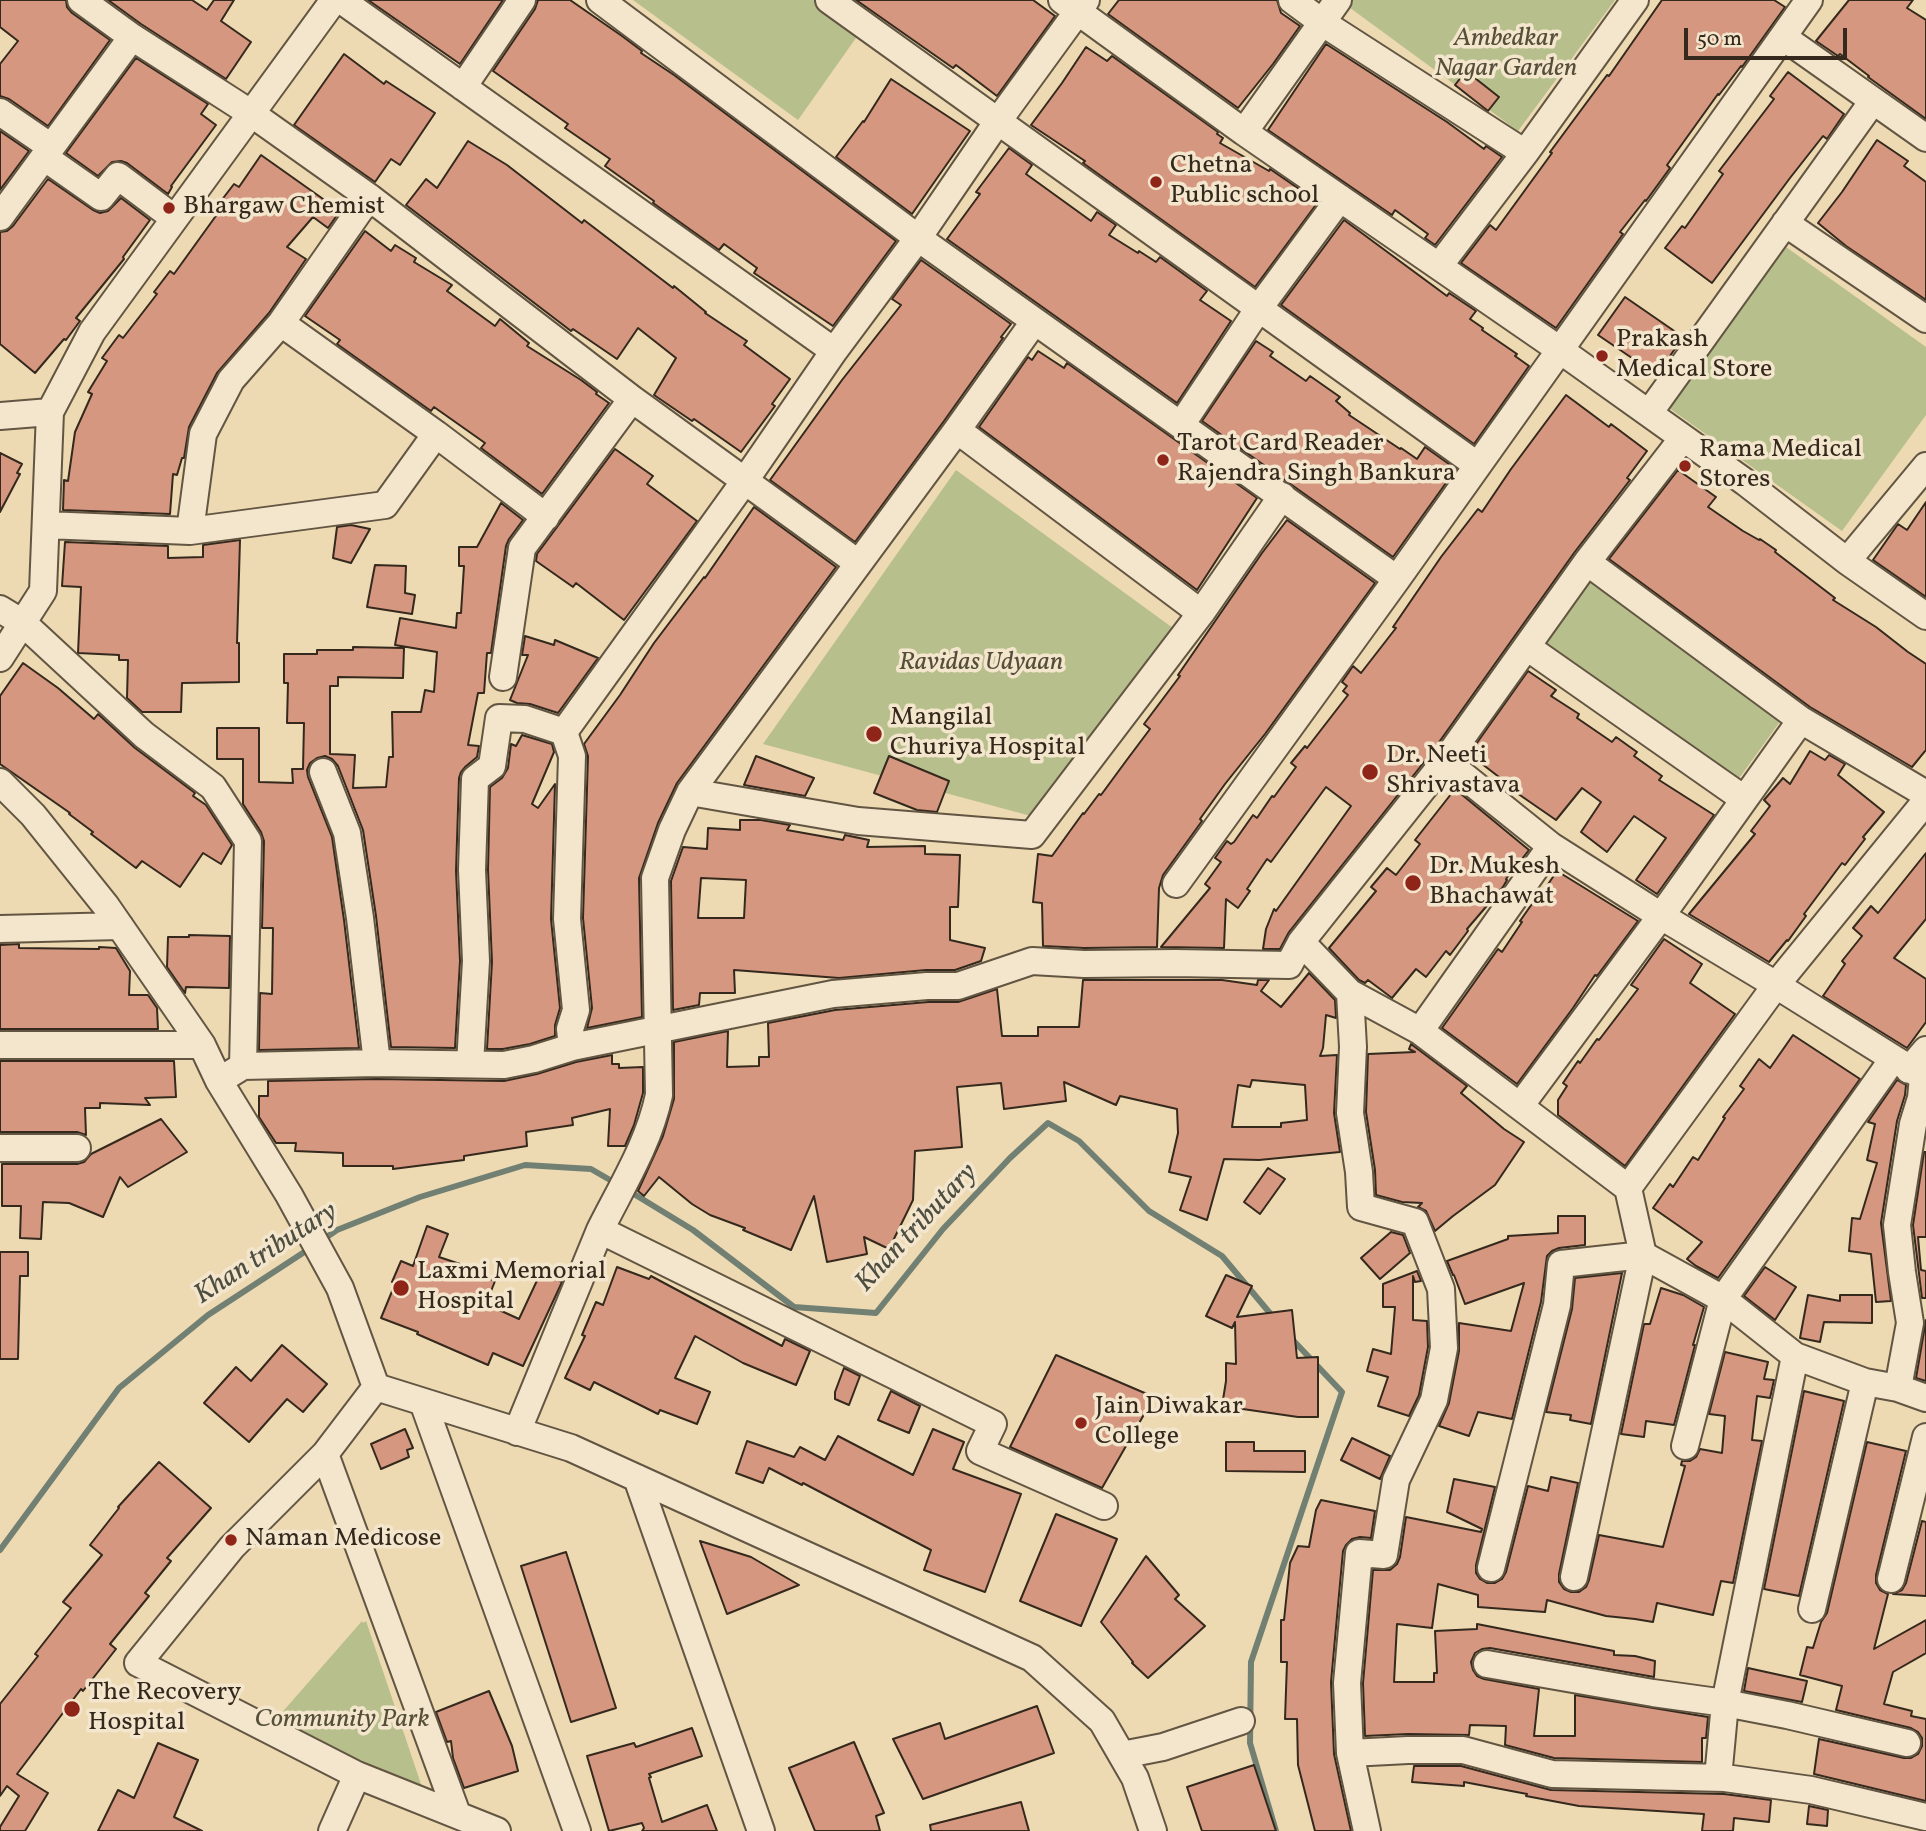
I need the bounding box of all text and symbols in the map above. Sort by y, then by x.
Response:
scale bar [1688,14,1851,58]
park label: Ambedkar Nagar Garden [1435,24,1577,86]
text: 50 m [1697,25,1742,54]
place label: Chetna Public school [1170,151,1319,212]
marker: Chetna Public school [1148,174,1164,190]
place label: Bhargaw Chemist [183,192,385,224]
marker: Bhargaw Chemist [161,200,177,216]
place label: Prakash Medical Store [1616,325,1772,386]
marker: Prakash Medical Store [1594,348,1610,364]
place label: Tarot Card Reader Rajendra Singh Bankura [1177,429,1456,490]
place label: Rama Medical Stores [1699,435,1862,496]
marker: Tarot Card Reader Rajendra Singh Bankura [1155,452,1171,468]
marker: Rama Medical Stores [1677,458,1693,474]
park label: Ravidas Udyaan [899,648,1063,680]
place label: Mangilal Churiya Hospital [890,703,1085,764]
marker: Mangilal Churiya Hospital [864,724,884,744]
place label: Dr. Neeti Shrivastava [1386,741,1520,802]
marker: Dr. Neeti Shrivastava [1360,762,1380,782]
place label: Dr. Mukesh Bhachawat [1429,852,1560,914]
marker: Dr. Mukesh Bhachawat [1403,873,1423,893]
water label: Khan tributary [850,1157,986,1301]
water label: Khan tributary [189,1196,345,1314]
place label: Laxmi Memorial Hospital [417,1257,606,1318]
marker: Laxmi Memorial Hospital [391,1278,411,1298]
place label: Jain Diwakar College [1095,1392,1243,1454]
marker: Jain Diwakar College [1073,1415,1089,1431]
place label: Naman Medicose [245,1524,441,1556]
marker: Naman Medicose [223,1532,239,1548]
place label: The Recovery Hospital [88,1678,241,1740]
marker: The Recovery Hospital [62,1699,82,1719]
park label: Community Park [254,1705,430,1737]

